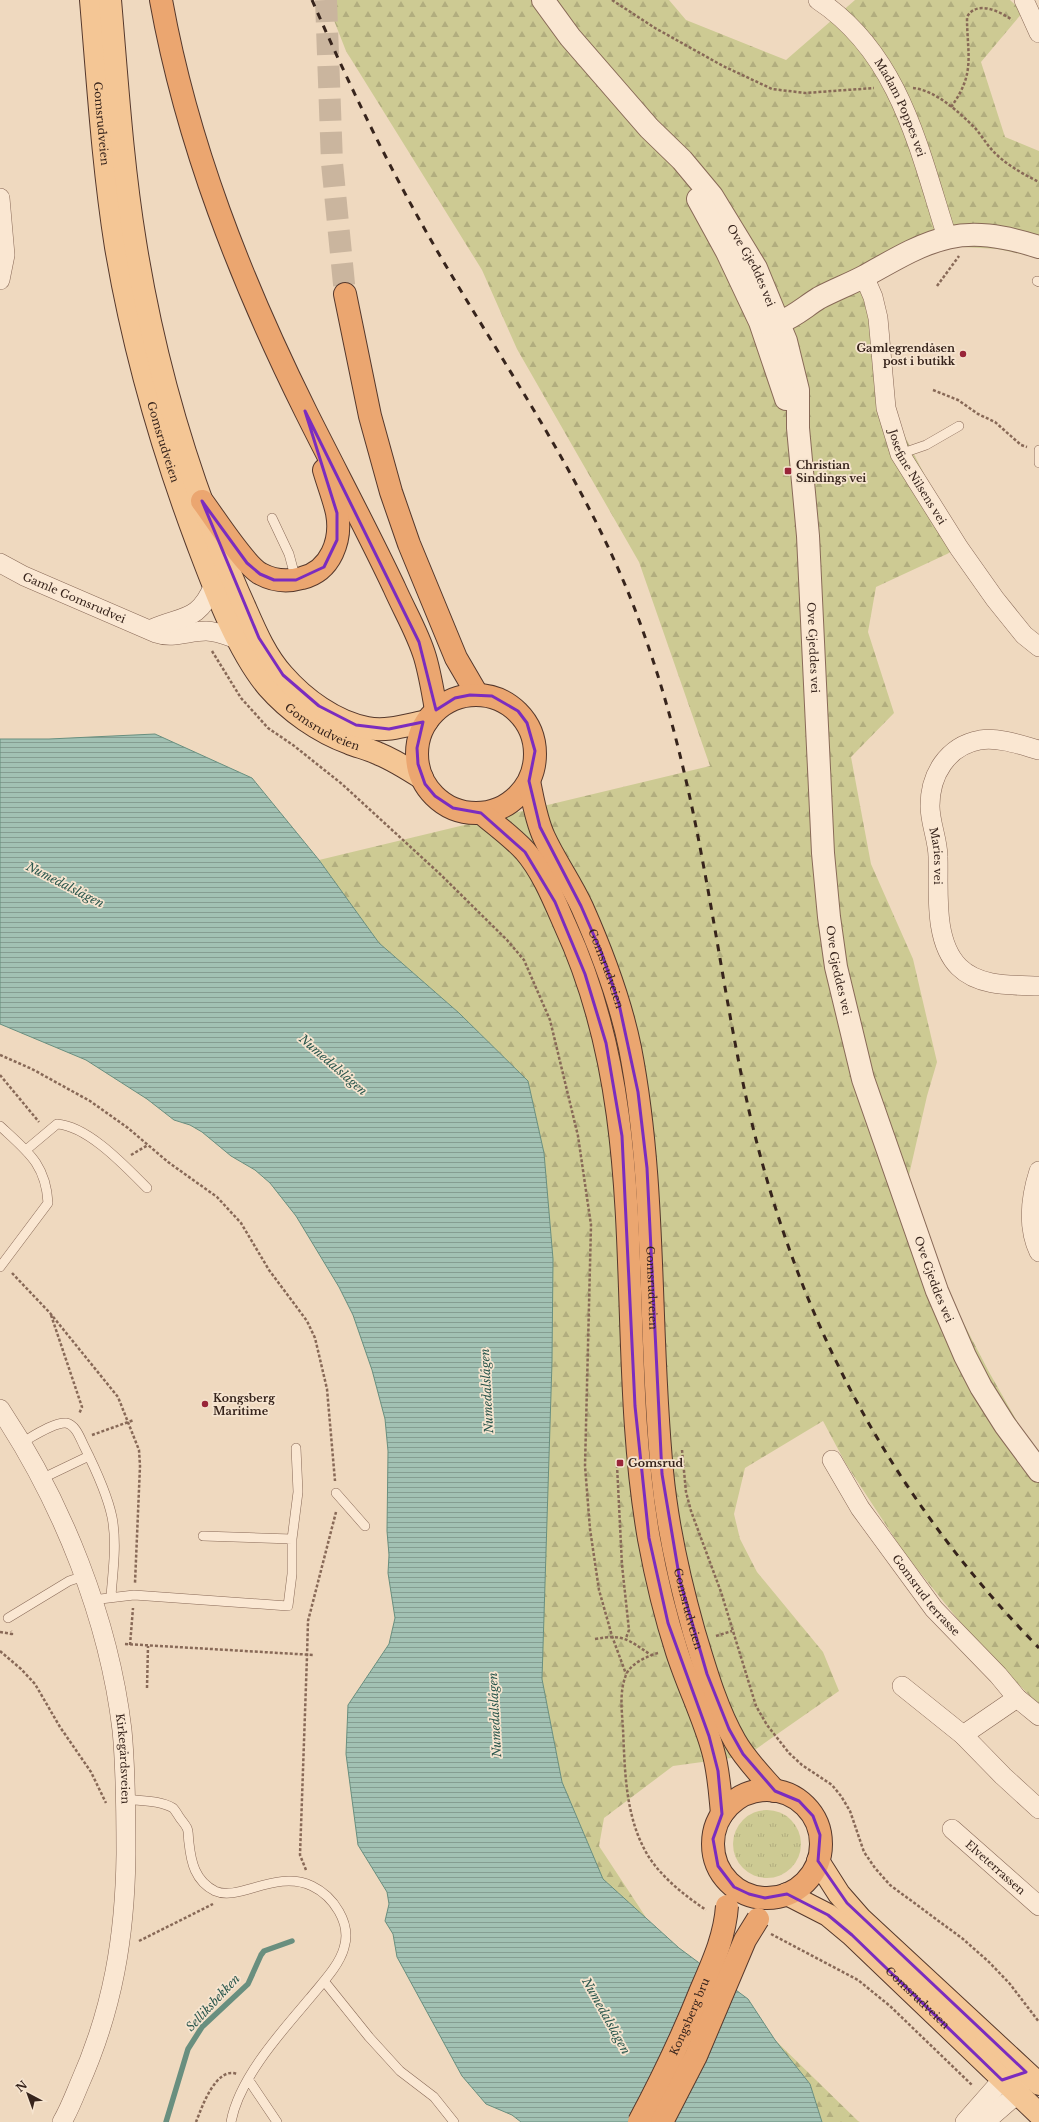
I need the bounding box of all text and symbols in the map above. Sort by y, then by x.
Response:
street label: Madam Poppes vei [872,56,929,159]
street label: Gomsrudveien [91,81,112,167]
street label: Ove Gjeddes vei [724,222,778,309]
place label: Gamlegrendåsen post i butikk [856,341,956,368]
marker: Gamlegrendåsen post i butikk [958,349,968,359]
street label: Gomsrudveien [144,400,182,485]
street label: Josefine Nilsens vei [885,426,950,527]
place label: Christian Sindings vei [796,458,866,485]
marker: Christian Sindings vei [783,466,793,476]
street label: Gamle Gomsrudvei [21,569,128,626]
street label: Ove Gjeddes vei [804,602,822,694]
street label: Gomsrudveien [282,700,362,753]
street label: Maries vei [926,826,945,885]
water label: Numedalslågen [23,858,107,911]
street label: Ove Gjeddes vei [823,924,854,1017]
street label: Gomsrudveien [585,927,627,1011]
water label: Numedalslågen [295,1030,371,1099]
street label: Ove Gjeddes vei [911,1234,957,1325]
street label: Gomsrudveien [643,1245,660,1330]
water label: Numedalslågen [477,1348,496,1435]
place label: Kongsberg Maritime [213,1391,275,1418]
marker: Kongsberg Maritime [200,1399,210,1409]
place label: Gomsrud [628,1456,683,1470]
marker: Gomsrud [615,1458,625,1468]
street label: Gomsrud terrasse [889,1552,963,1639]
street label: Gomsrudveien [671,1567,706,1652]
water label: Numedalslågen [485,1672,504,1759]
street label: Kirkegårdsveien [113,1712,133,1805]
street label: Elveterrassen [963,1837,1029,1898]
street label: Gomsrudveien [882,1964,953,2032]
water label: Selliksbekken [183,1971,243,2034]
water label: Numedalslågen [579,1974,634,2057]
street label: Kongsberg bru [667,1975,713,2057]
north arrow [8,2074,48,2114]
text: N [13,2077,30,2095]

